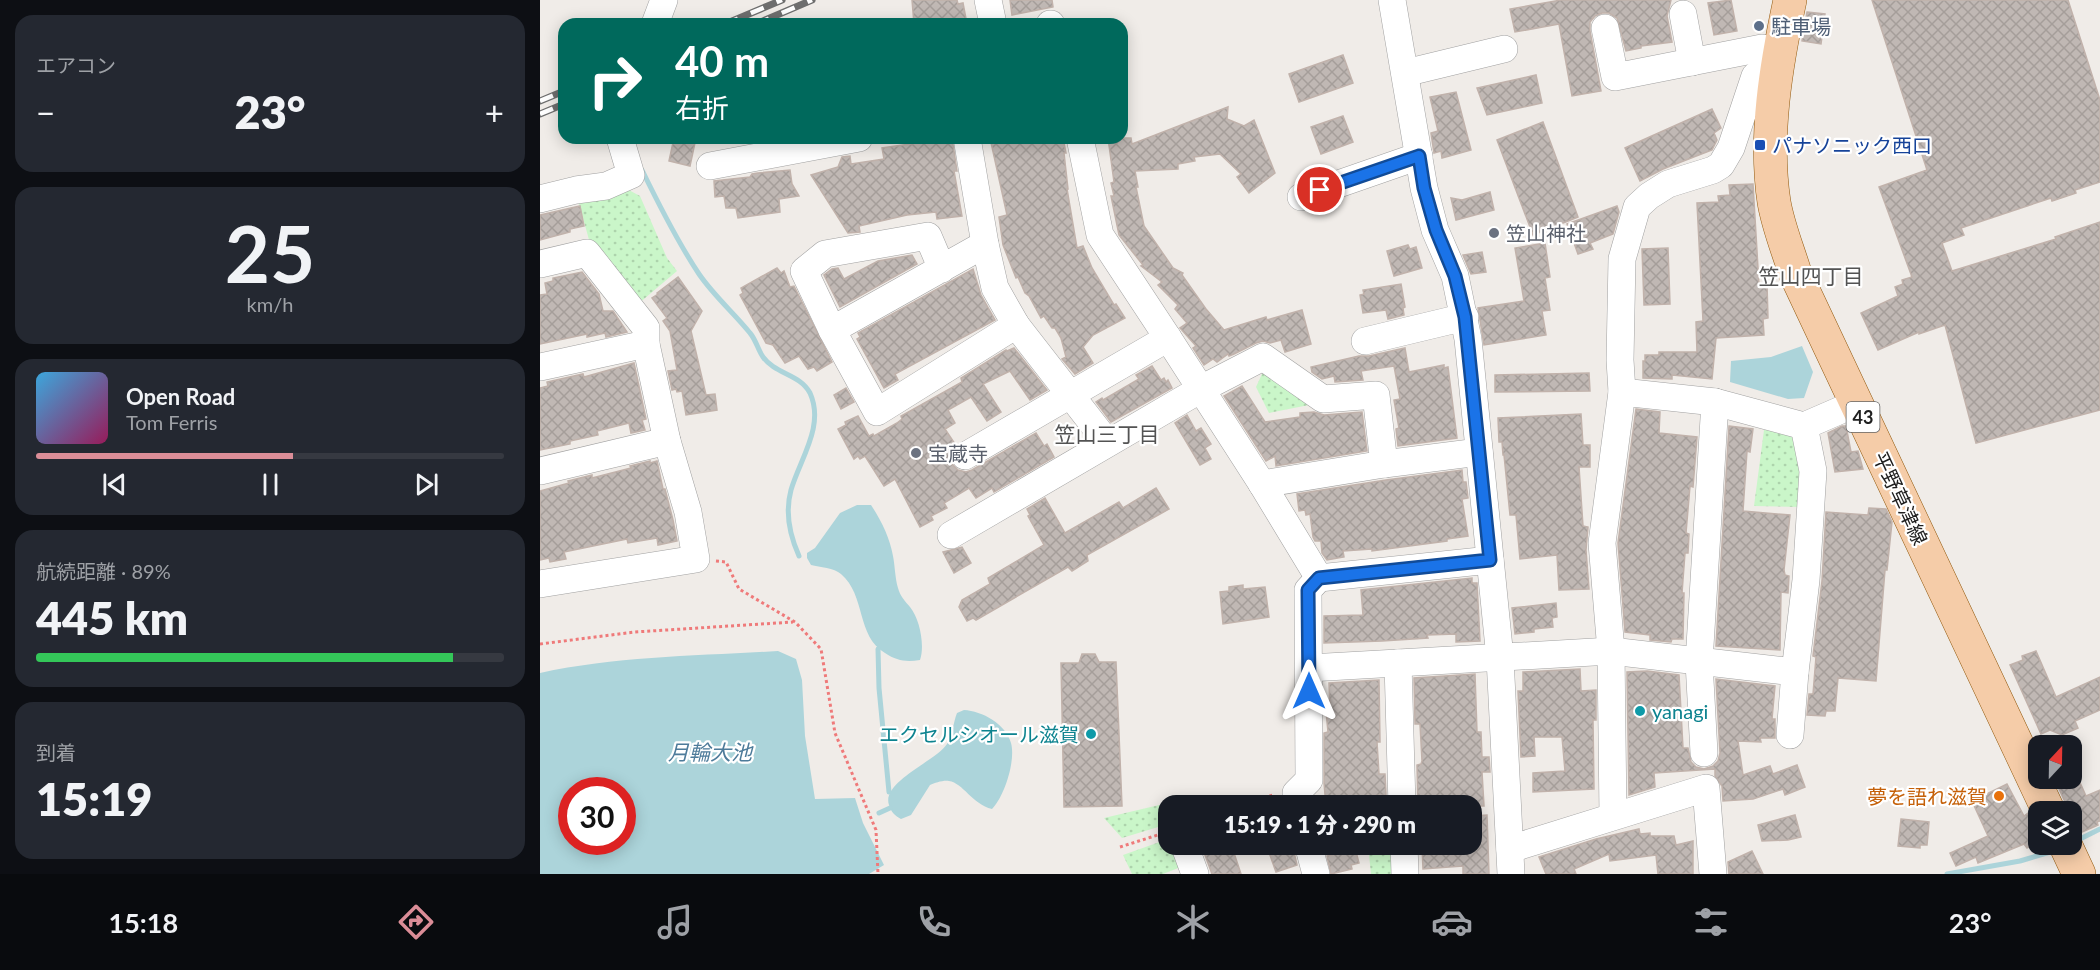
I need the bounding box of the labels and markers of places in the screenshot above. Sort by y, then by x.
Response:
place label: 駐車場 [1771,14,1831,38]
marker: 駐車場 [1752,19,1766,33]
place label: パナソニック西口 [1772,133,1932,157]
marker: パナソニック西口 [1753,138,1767,152]
pin [1294,164,1345,215]
place label: 笠山神社 [1506,221,1586,245]
marker: 笠山神社 [1487,226,1501,240]
place label: 宝蔵寺 [928,441,988,465]
marker: 宝蔵寺 [909,446,923,460]
place label: yanagi [1652,699,1708,723]
marker: yanagi [1633,704,1647,718]
place label: エクセルシオール滋賀 [879,722,1079,746]
marker: エクセルシオール滋賀 [1084,727,1098,741]
place label: 夢を語れ滋賀 [1867,784,1987,808]
marker: 夢を語れ滋賀 [1992,789,2006,803]

